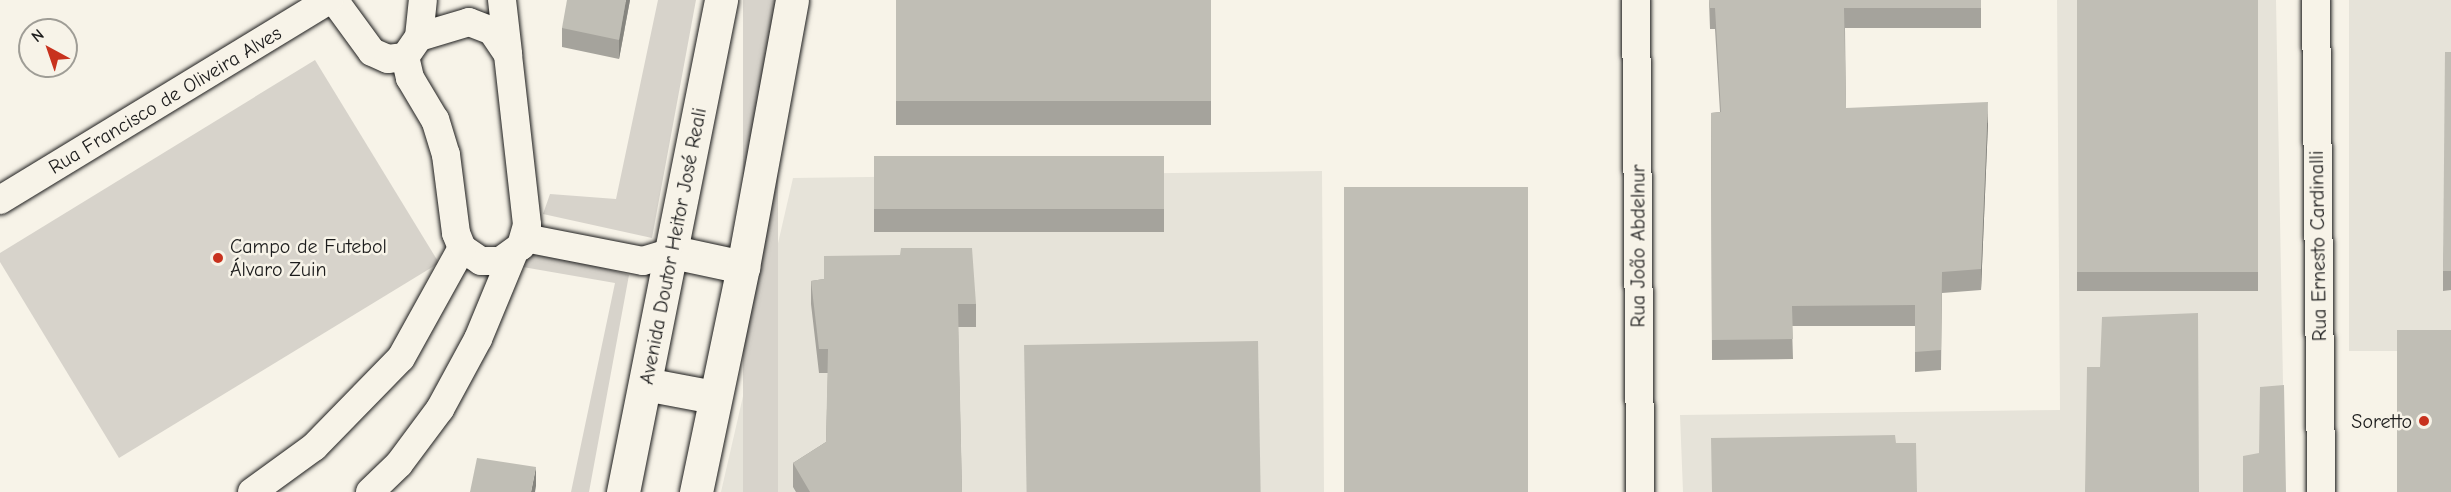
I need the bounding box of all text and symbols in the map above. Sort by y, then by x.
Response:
north arrow [18,18,78,78]
street label: Rua Francisco de Oliveira Alves [44,21,286,179]
text: N [28,25,47,46]
street label: Avenida Doutor Heitor José Reali [634,106,712,386]
street label: Rua Ernesto Cardinalli [2304,150,2332,342]
street label: Rua João Abdelnur [1626,165,1650,327]
place label: Campo de Futebol Álvaro Zuin [230,234,387,281]
marker: Campo de Futebol Álvaro Zuin [211,251,225,265]
place label: Soretto [2351,409,2412,433]
marker: Soretto [2417,414,2431,428]

